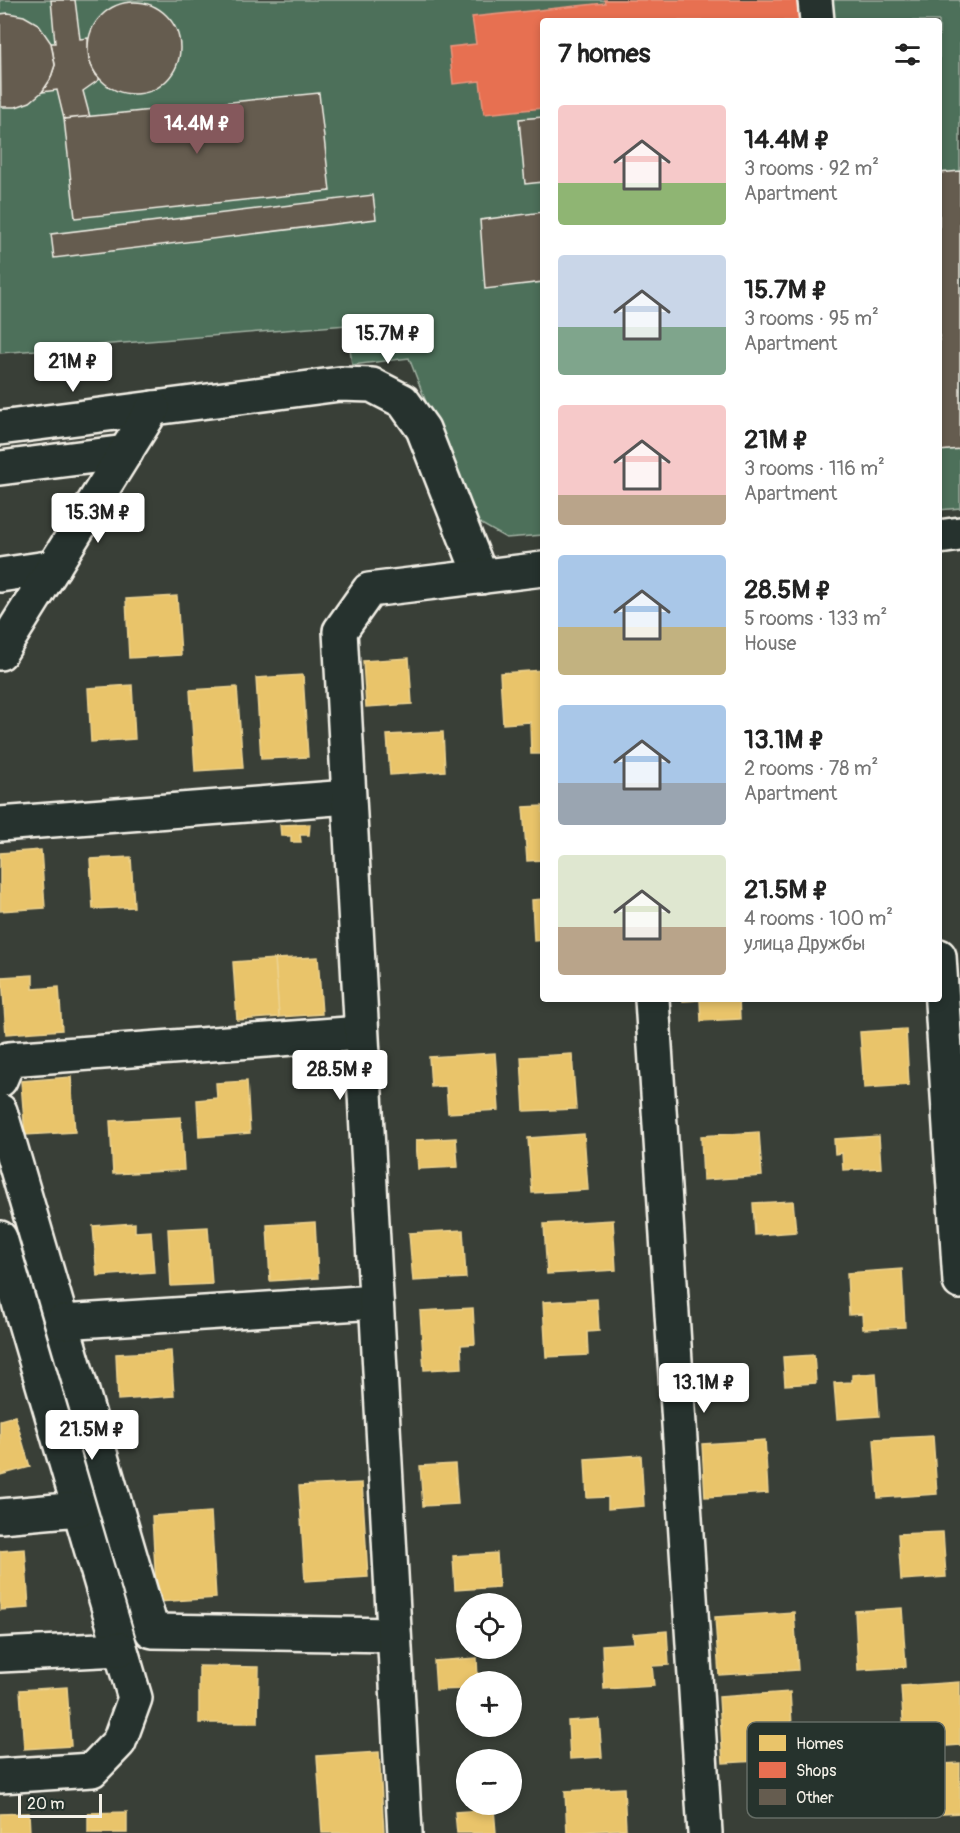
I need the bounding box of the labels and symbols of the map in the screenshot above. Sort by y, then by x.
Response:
pin: 14.4M ₽ [142,104,252,155]
pin: 15.7M ₽ [333,314,443,365]
pin: 21M ₽ [31,342,115,393]
pin: 15.3M ₽ [43,493,153,544]
pin: 28.5M ₽ [285,1050,395,1101]
pin: 13.1M ₽ [649,1363,759,1414]
pin: 21.5M ₽ [37,1410,147,1461]
legend [747,1722,945,1818]
text: Homes [796,1734,844,1754]
text: Shops [796,1761,836,1781]
text: Other [796,1788,834,1808]
scale bar [18,1791,102,1818]

